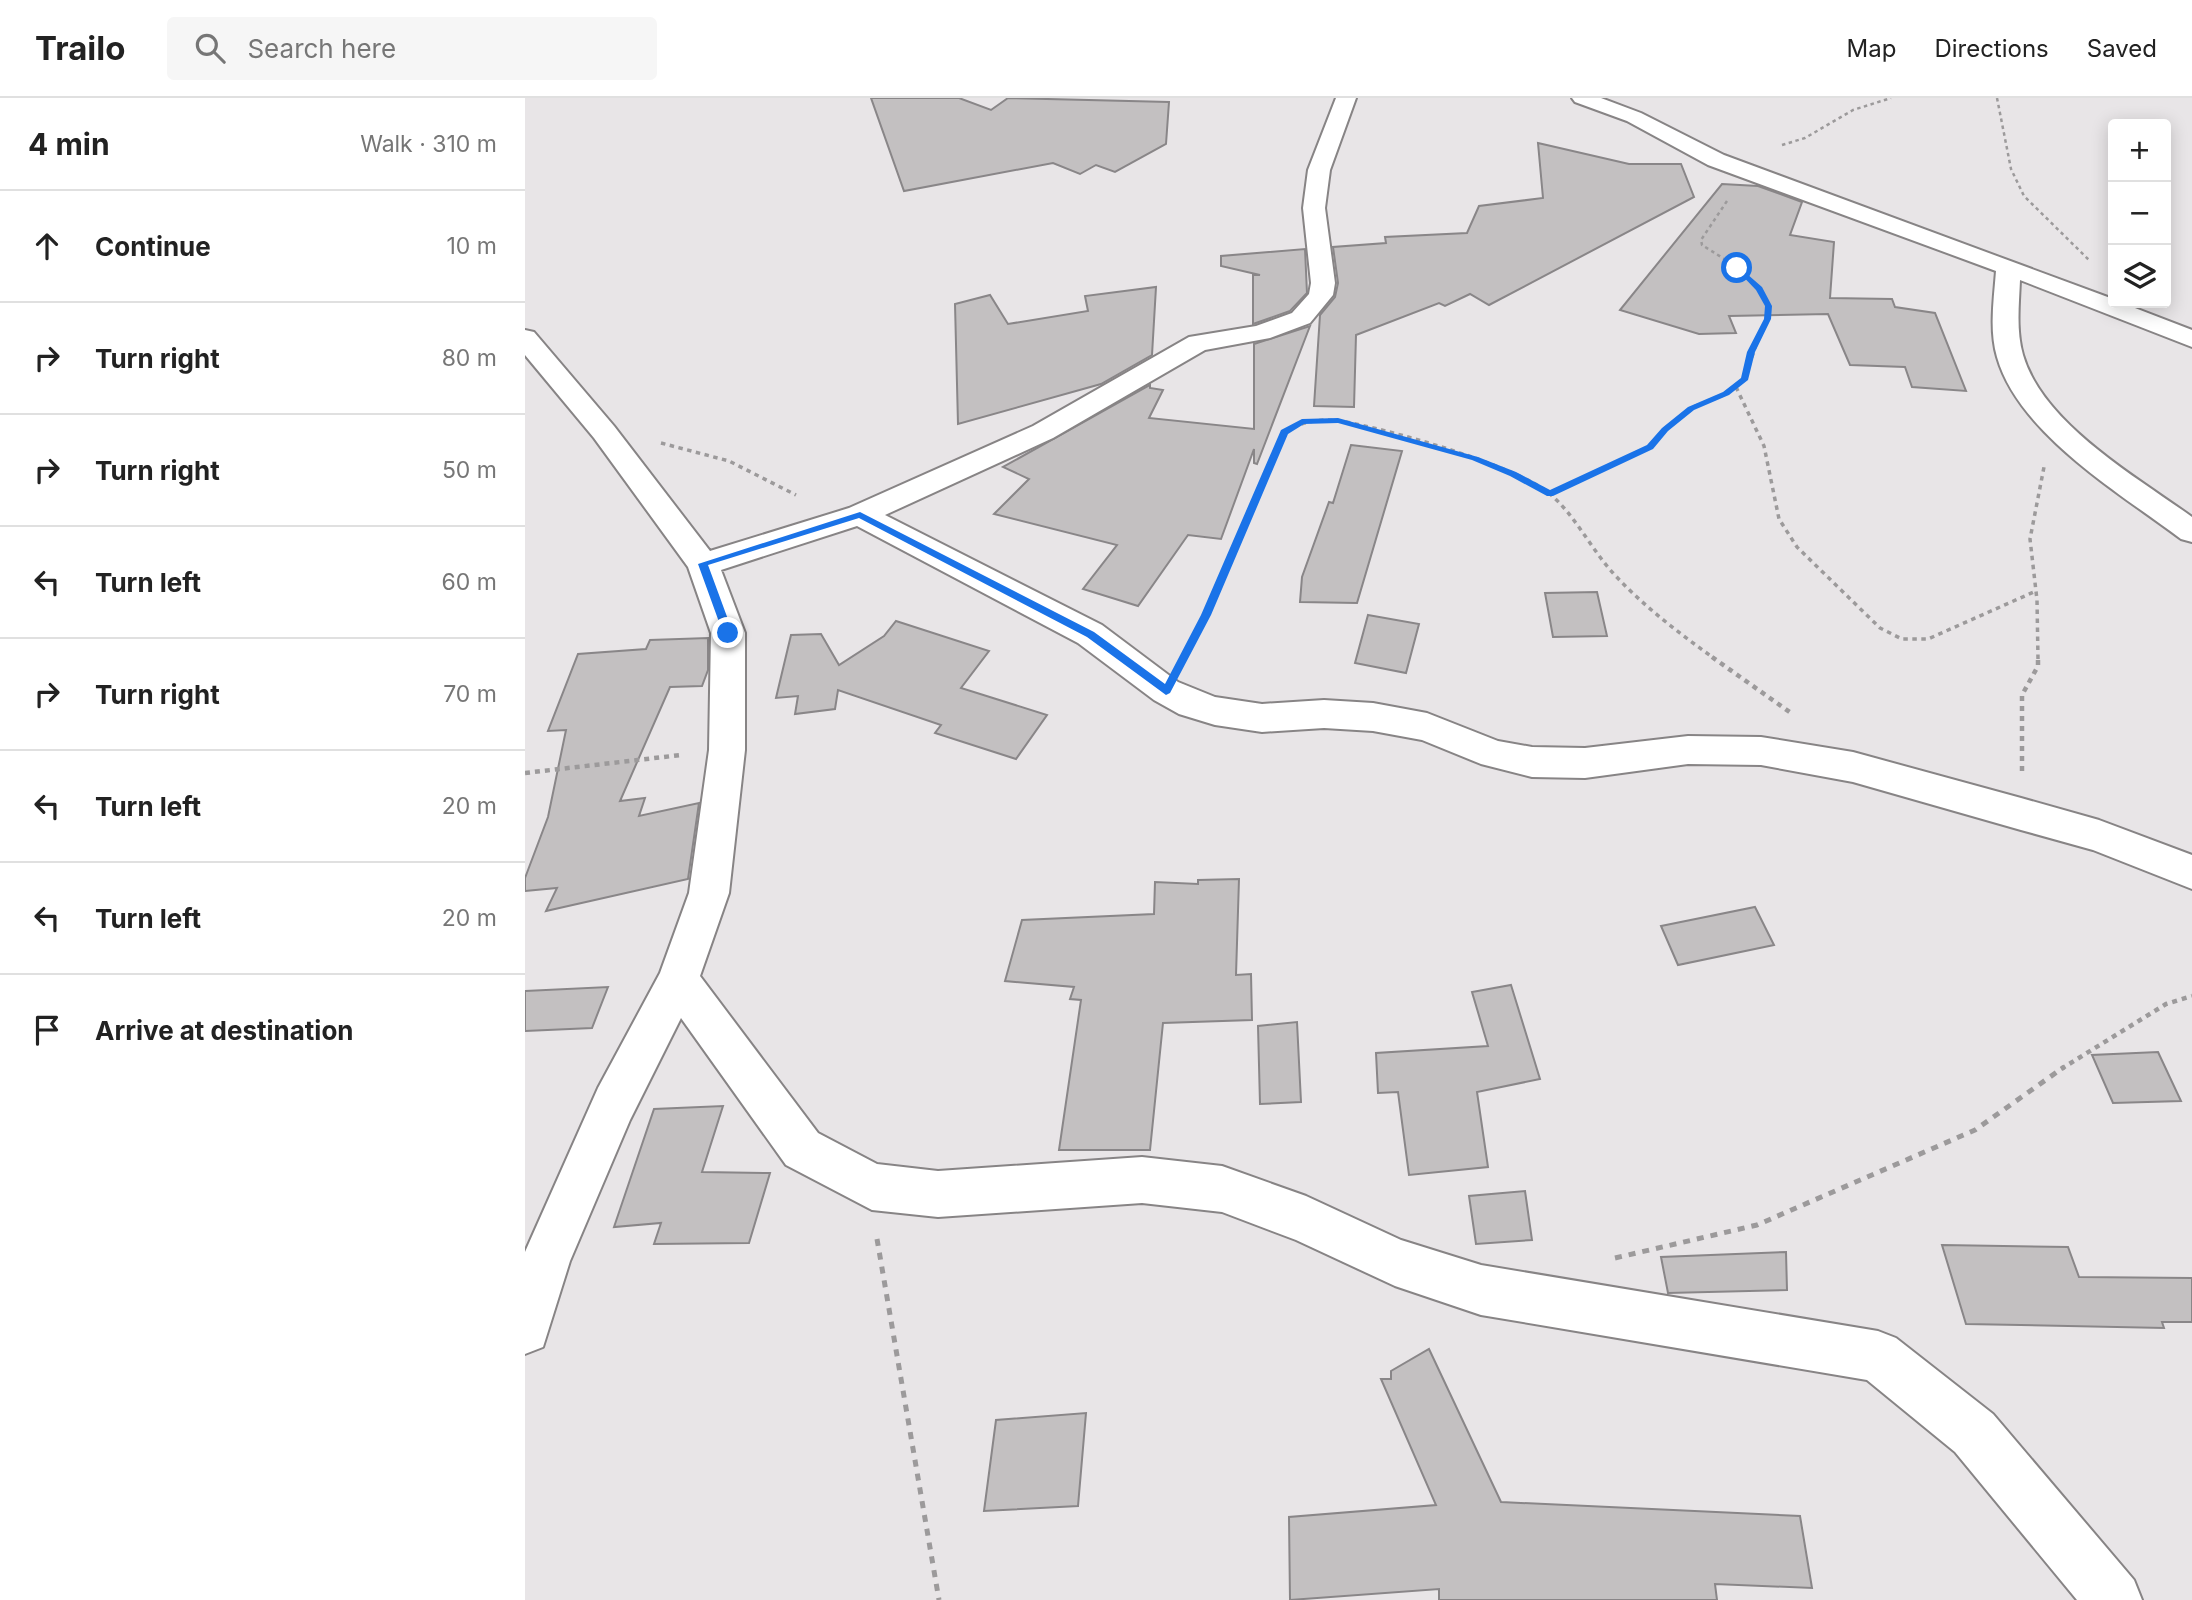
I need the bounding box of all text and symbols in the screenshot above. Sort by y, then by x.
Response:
search box [167,17,657,80]
text: Trailo [35,28,125,68]
icon: search [191,29,229,67]
text: Search here [247,33,396,64]
text: Map [1847,34,1896,63]
text: Directions [1934,34,2049,63]
text: Saved [2087,34,2157,63]
map controls [2108,119,2171,308]
button: + [2108,119,2171,182]
text: 4 min [28,126,110,162]
text: Walk · 310 m [360,130,497,158]
button: − [2108,182,2171,245]
icon: ahead [28,227,66,265]
text: Continue [95,231,211,262]
text: 10 m [447,232,497,260]
button: layers [2108,245,2171,308]
route start [1721,252,1752,283]
icon: right [28,339,66,377]
text: Turn right [95,343,220,374]
text: 80 m [442,344,497,372]
icon: right [28,451,66,489]
text: Turn right [95,455,220,486]
text: 50 m [442,456,497,484]
icon: left [28,563,66,601]
text: Turn left [95,567,201,598]
text: 60 m [442,568,497,596]
route end [712,617,743,648]
icon: right [28,675,66,713]
text: Turn right [95,679,220,710]
text: 70 m [443,680,497,708]
icon: left [28,787,66,825]
text: Turn left [95,791,201,822]
text: 20 m [442,792,497,820]
icon: left [28,899,66,937]
text: Turn left [95,903,201,934]
text: 20 m [442,904,497,932]
icon: arrive [28,1011,66,1049]
text: Arrive at destination [95,1015,354,1046]

